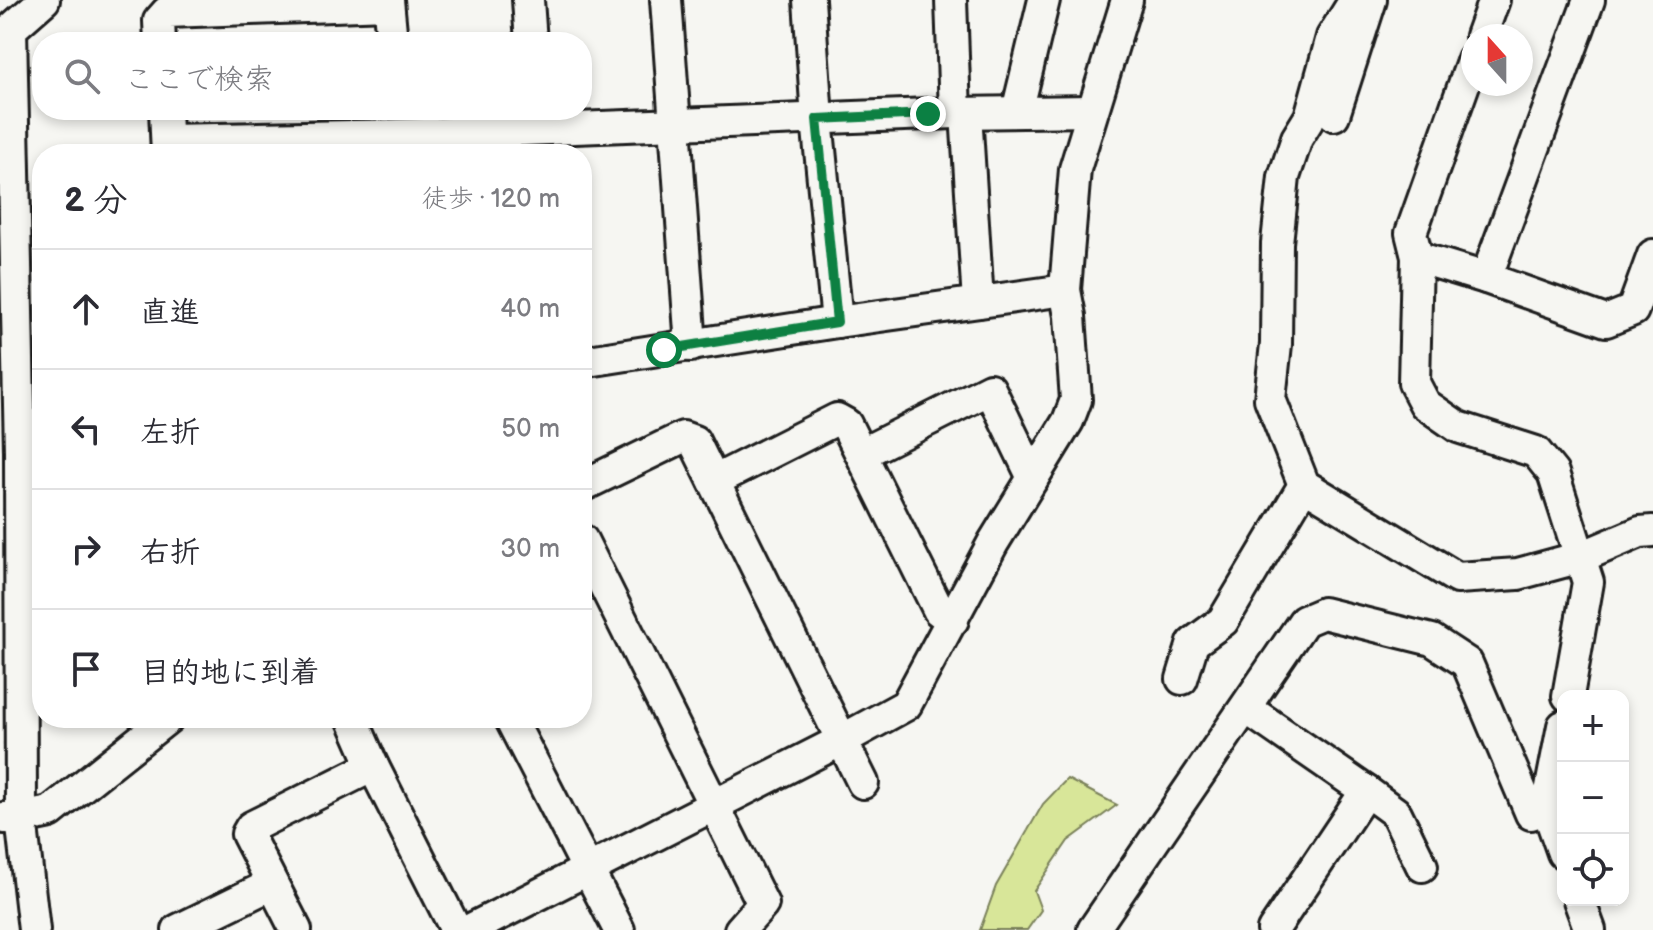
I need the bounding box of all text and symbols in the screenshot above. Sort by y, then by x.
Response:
north arrow [1461,24,1533,96]
search box [32,32,592,120]
icon: search [60,54,104,98]
text: ここで検索 [124,62,274,98]
route end [910,96,946,132]
text: 2 分 [64,180,128,221]
text: 徒歩 · 120 m [422,184,560,215]
icon: ahead [64,287,108,331]
text: 40 m [500,294,560,325]
text: 直進 [140,295,200,331]
route start [646,332,682,368]
icon: left [64,407,108,451]
text: 50 m [501,414,560,445]
text: 左折 [140,415,200,451]
icon: right [64,527,108,571]
text: 30 m [500,534,560,565]
text: 右折 [140,535,200,571]
icon: arrive [64,647,108,691]
text: 目的地に到着 [140,655,320,691]
map controls [1557,690,1629,906]
button: + [1557,690,1629,762]
button: − [1557,762,1629,834]
button: locate [1557,834,1629,906]

